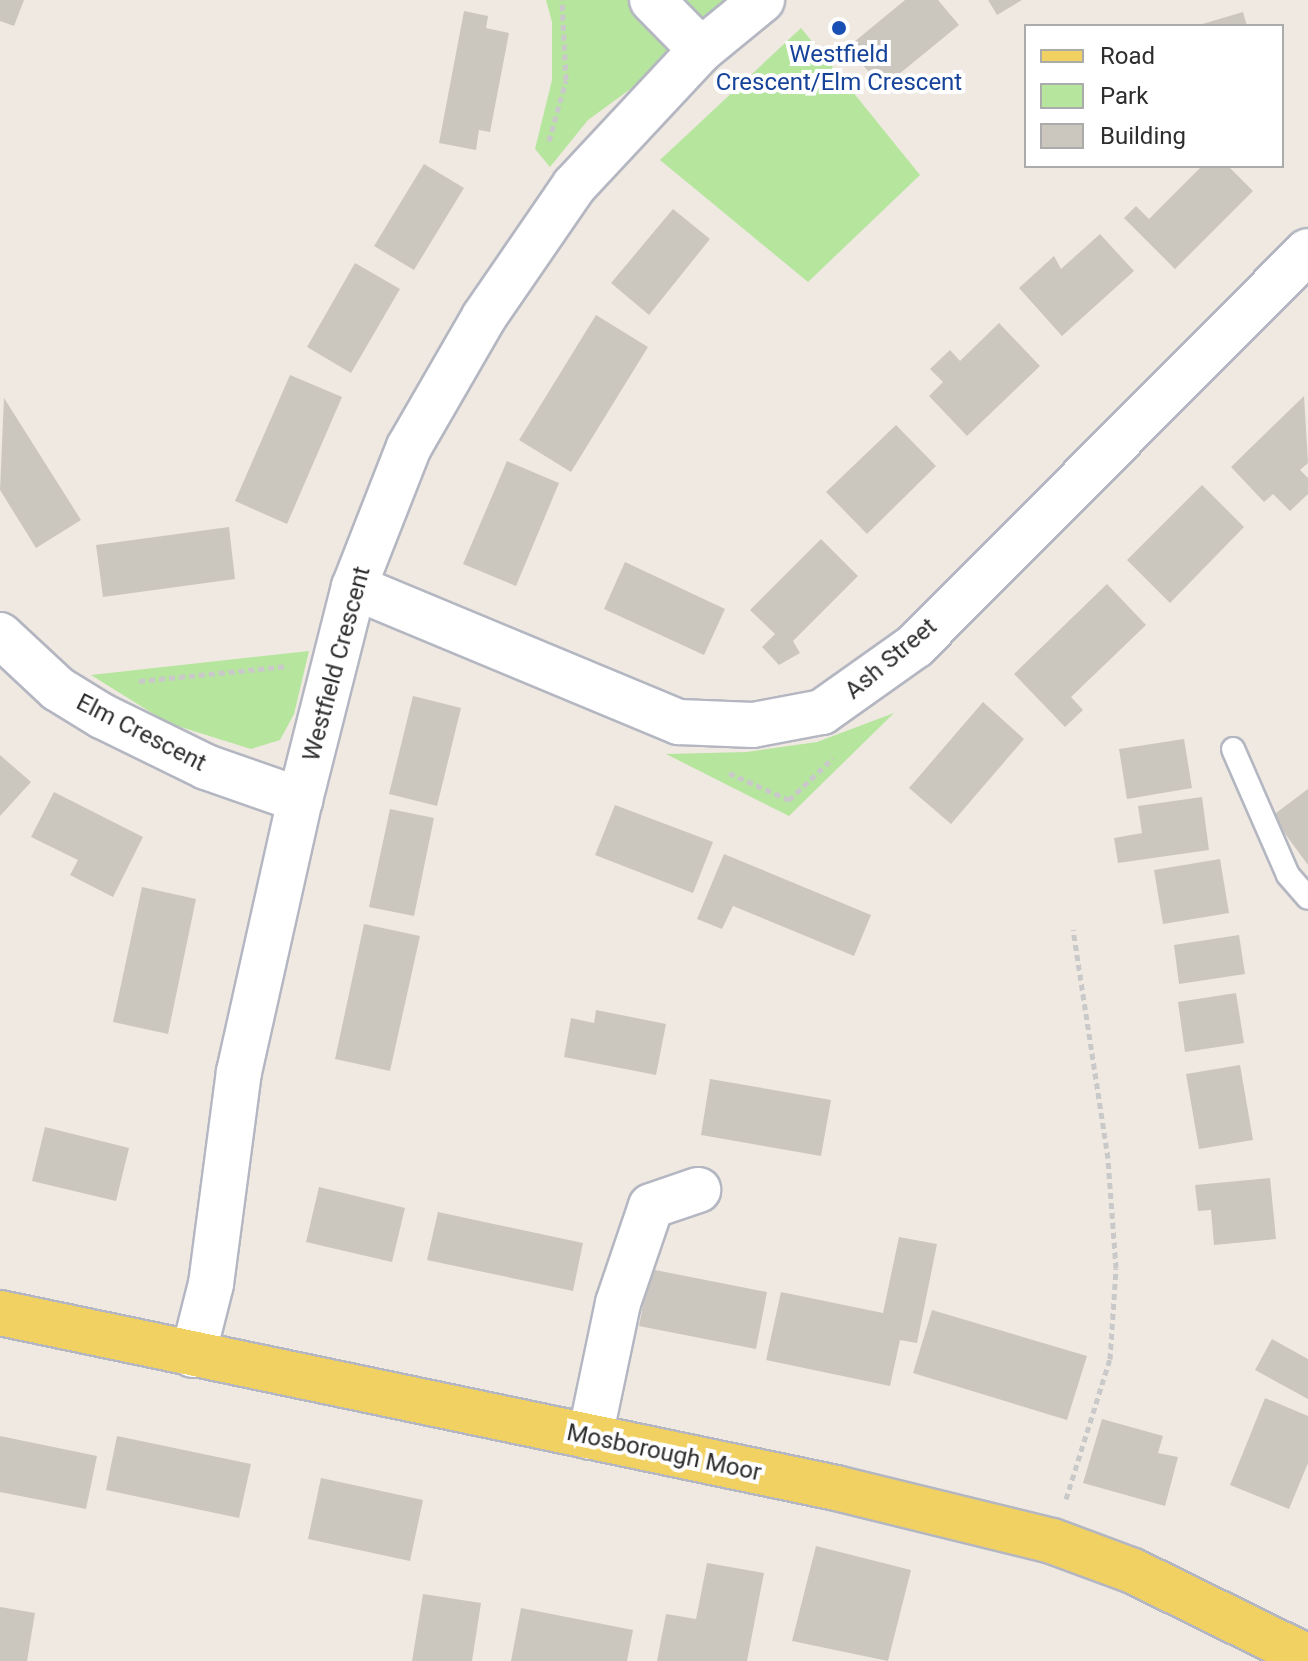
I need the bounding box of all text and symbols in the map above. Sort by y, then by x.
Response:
marker: Westfield Crescent/Elm Crescent [830,19,848,37]
legend [1024,24,1284,168]
place label: Westfield Crescent/Elm Crescent [716,41,962,97]
text: Road [1100,42,1155,70]
text: Park [1100,82,1148,110]
text: Building [1100,122,1186,150]
street label: Westfield Crescent [297,564,377,764]
street label: Ash Street [839,612,943,706]
street label: Elm Crescent [71,688,211,778]
street label: Mosborough Moor [564,1418,764,1488]

